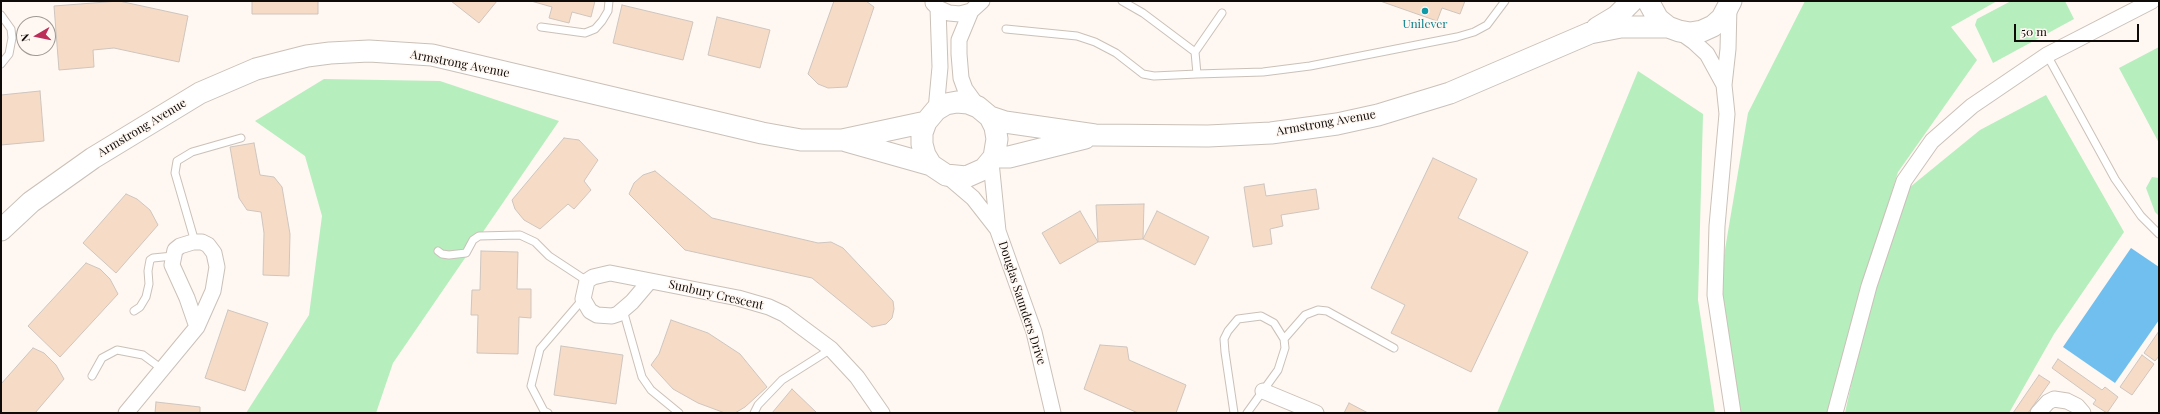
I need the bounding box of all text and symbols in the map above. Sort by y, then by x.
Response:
marker: Unilever [1420,6,1430,16]
north arrow [16,16,56,56]
scale bar [2016,16,2141,42]
place label: Unilever [1402,17,1448,31]
text: 50 m [2021,23,2047,39]
text: N [17,33,33,43]
street label: Armstrong Avenue [409,47,511,81]
street label: Armstrong Avenue [95,96,189,160]
street label: Armstrong Avenue [1275,107,1377,139]
street label: Douglas Saunders Drive [995,239,1049,367]
street label: Sunbury Crescent [667,277,765,313]

